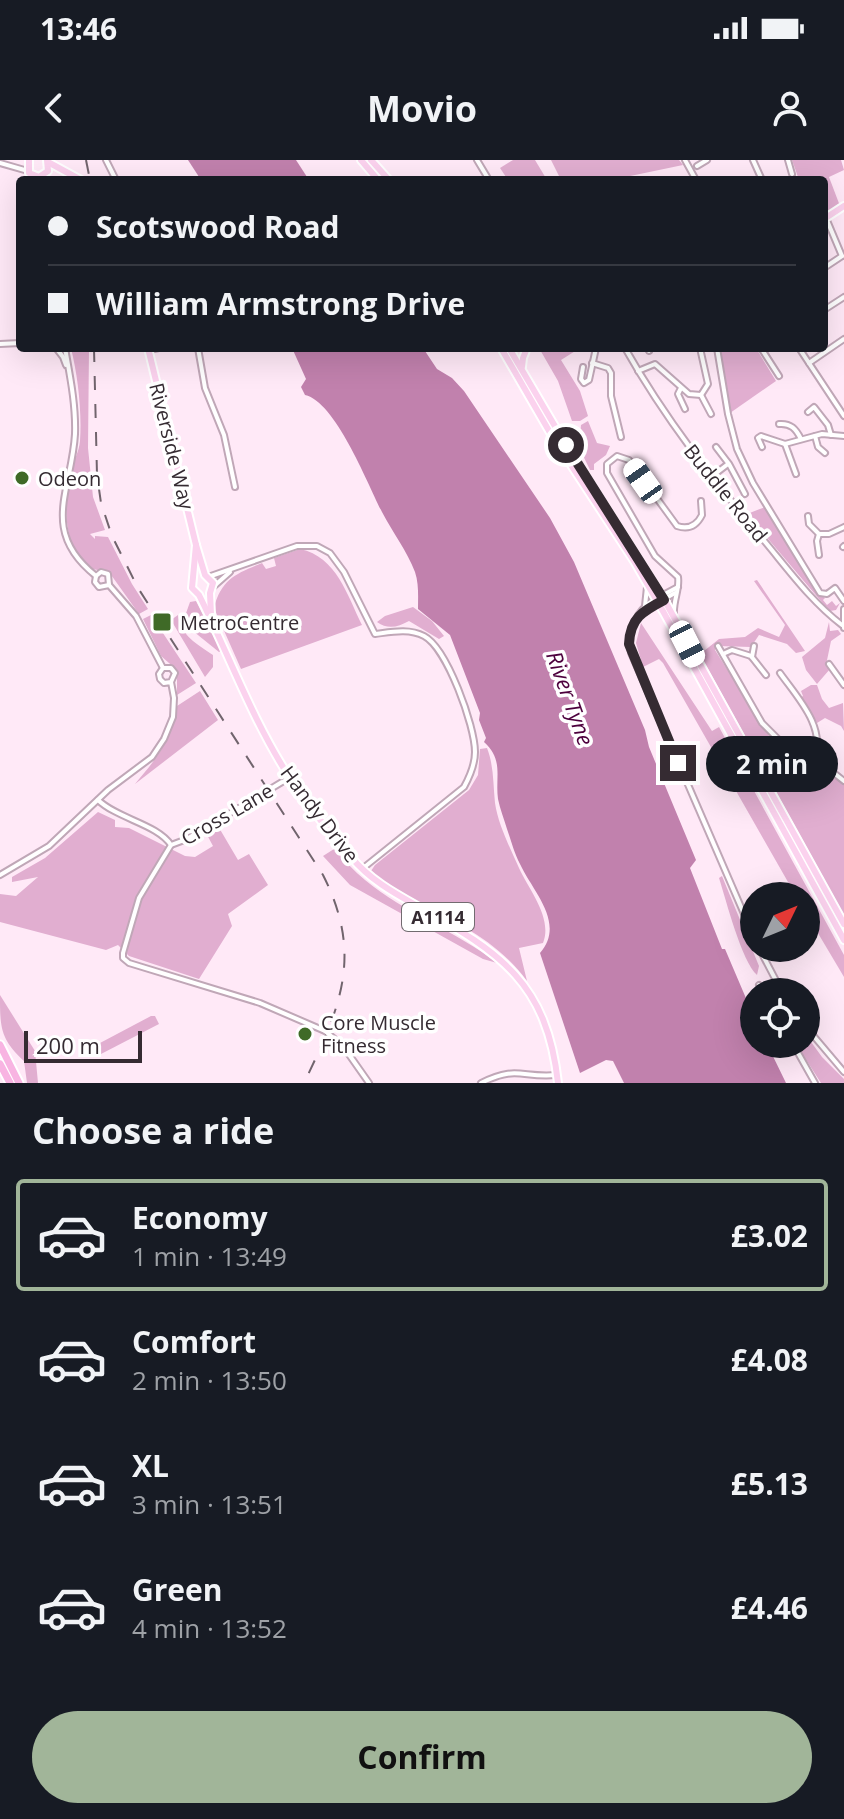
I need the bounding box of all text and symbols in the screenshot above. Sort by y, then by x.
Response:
text: 13:46 [40,8,117,49]
text: Movio [367,84,477,133]
icon: back [32,86,76,130]
icon: person [768,86,812,130]
text: Scotswood Road [96,206,340,247]
text: William Armstrong Drive [96,283,465,324]
street label: Riverside Way [143,380,201,513]
route start [548,427,584,463]
street label: Buddle Road [678,438,774,548]
car [619,454,667,508]
place label: Odeon [38,465,101,492]
marker: Odeon [13,469,31,487]
place label: MetroCentre [180,609,299,636]
marker: MetroCentre [151,611,173,633]
car [665,617,709,671]
water label: River Tyne [540,647,602,749]
callout: 2 min [706,735,838,791]
route end [660,745,696,781]
text: 2 min [736,746,808,782]
street label: Handy Drive [275,760,365,868]
street label: Cross Lane [176,777,278,851]
north arrow [740,882,820,962]
map controls [740,882,820,1058]
road number: A1114 [402,903,474,931]
button: locate [740,978,820,1058]
place label: Core Muscle Fitness [321,1009,436,1059]
marker: Core Muscle Fitness [296,1025,314,1043]
scale bar [24,1027,142,1063]
text: 200 m [36,1030,100,1060]
text: Choose a ride [32,1106,274,1155]
text: Economy [132,1197,268,1238]
icon: car [36,1199,108,1271]
text: £3.02 [731,1215,808,1256]
text: 1 min · 13:49 [132,1238,287,1274]
text: Comfort [132,1321,256,1362]
icon: car [36,1323,108,1395]
text: £4.08 [731,1339,808,1380]
text: 2 min · 13:50 [132,1362,287,1398]
text: XL [132,1445,169,1486]
icon: car [36,1447,108,1519]
text: £5.13 [731,1463,808,1504]
text: 3 min · 13:51 [132,1486,287,1522]
text: Green [132,1569,223,1610]
icon: car [36,1571,108,1643]
text: £4.46 [731,1587,808,1628]
text: 4 min · 13:52 [132,1610,287,1646]
button: Confirm [32,1711,812,1803]

